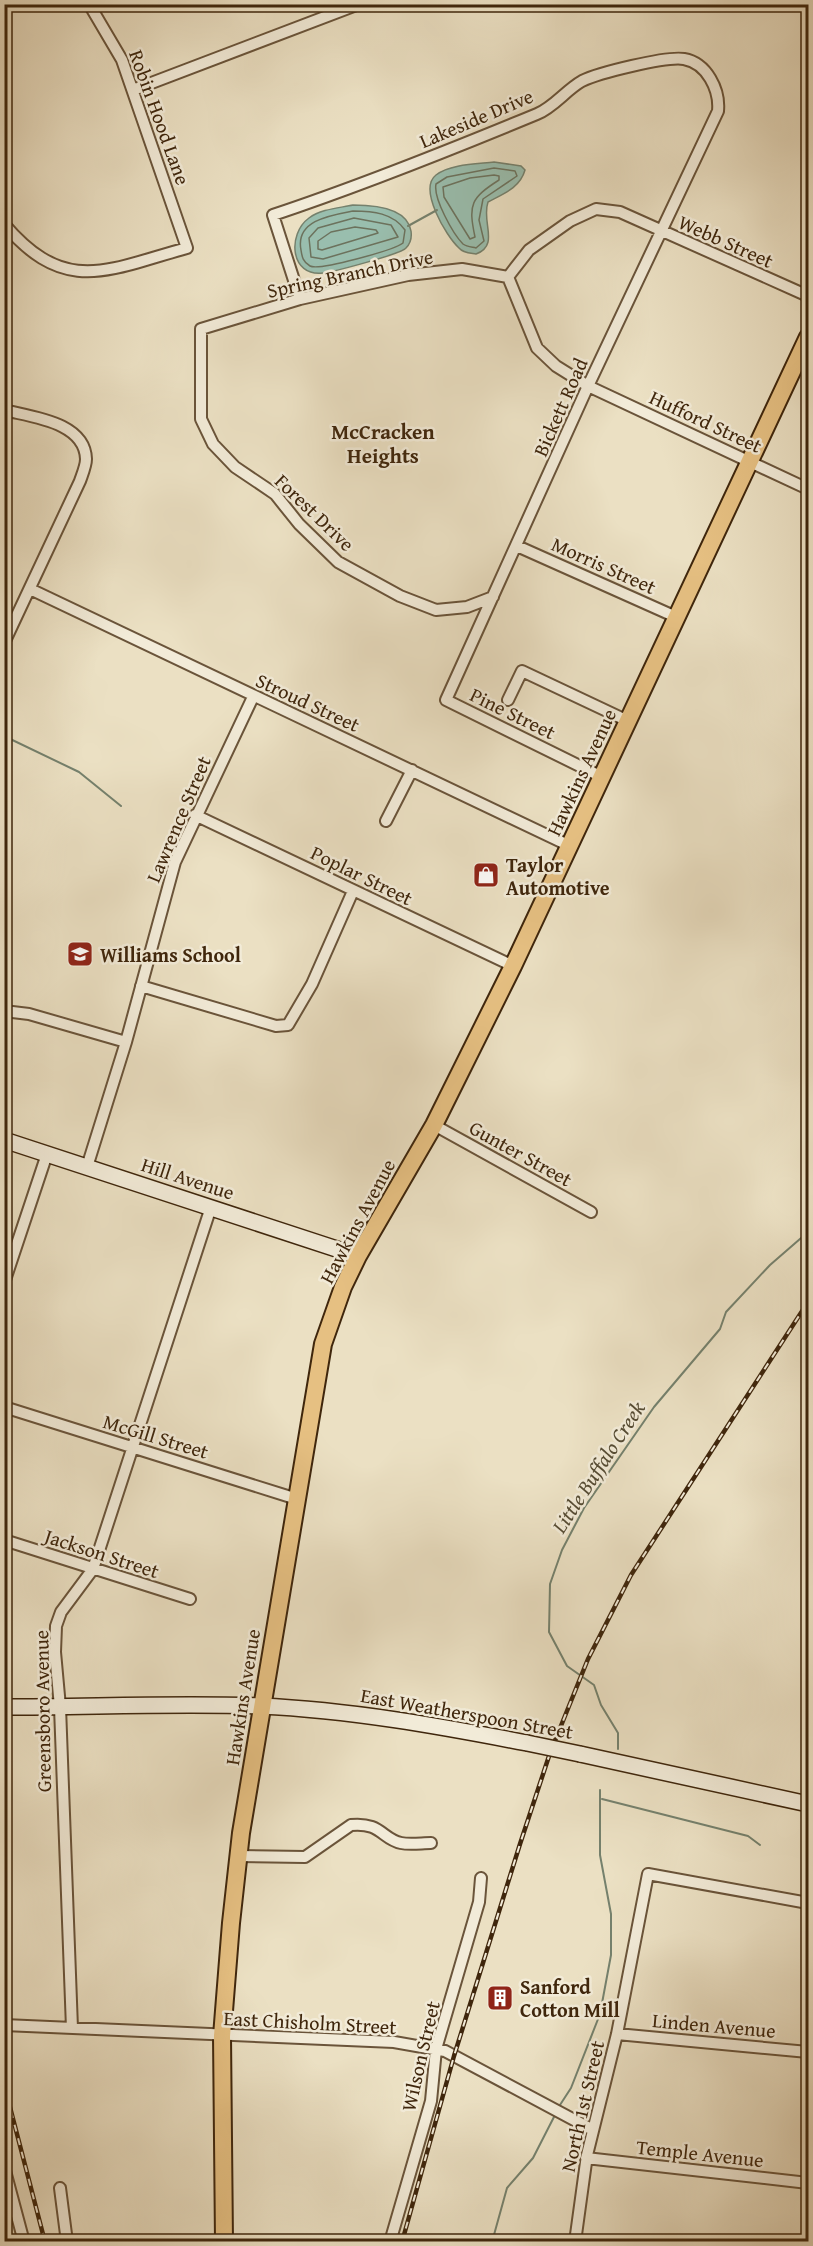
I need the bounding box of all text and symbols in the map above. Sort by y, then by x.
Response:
street label: Robin Hood Lane [122,45,198,189]
street label: Lakeside Drive [415,81,537,155]
street label: Webb Street [674,207,778,275]
street label: Spring Branch Drive [264,241,436,305]
street label: Bickett Road [525,353,595,461]
street label: Hufford Street [645,382,767,460]
district label: McCracken Heights [331,416,435,471]
street label: Forest Drive [269,467,361,557]
street label: Morris Street [547,529,661,601]
street label: Stroud Street [251,665,365,739]
street label: Pine Street [465,680,561,746]
street label: Hawkins Avenue [539,704,623,840]
street label: Lawrence Street [138,751,218,887]
street label: Poplar Street [306,838,418,912]
place label: Taylor Automotive [506,850,610,902]
shop icon: Taylor Automotive [471,860,501,890]
school or university icon: Williams School [65,939,95,969]
place label: Williams School [100,940,241,969]
street label: Gunter Street [464,1113,578,1193]
street label: Hill Avenue [138,1149,238,1207]
street label: Hawkins Avenue [312,1154,402,1288]
water label: Little Buffalo Creek [543,1394,653,1540]
street label: McGill Street [100,1406,212,1466]
street label: Jackson Street [38,1520,163,1585]
street label: Hawkins Avenue [217,1627,267,1767]
street label: Greensboro Avenue [26,1630,58,1792]
street label: East Weatherspoon Street [358,1680,576,1746]
place label: Sanford Cotton Mill [520,1972,620,2024]
building icon: Sanford Cotton Mill [485,1983,515,2013]
street label: Wilson Street [393,1998,447,2114]
street label: East Chisholm Street [223,2003,397,2041]
street label: Linden Avenue [651,2005,777,2045]
street label: North 1st Street [553,2038,611,2174]
street label: Temple Avenue [635,2132,765,2174]

